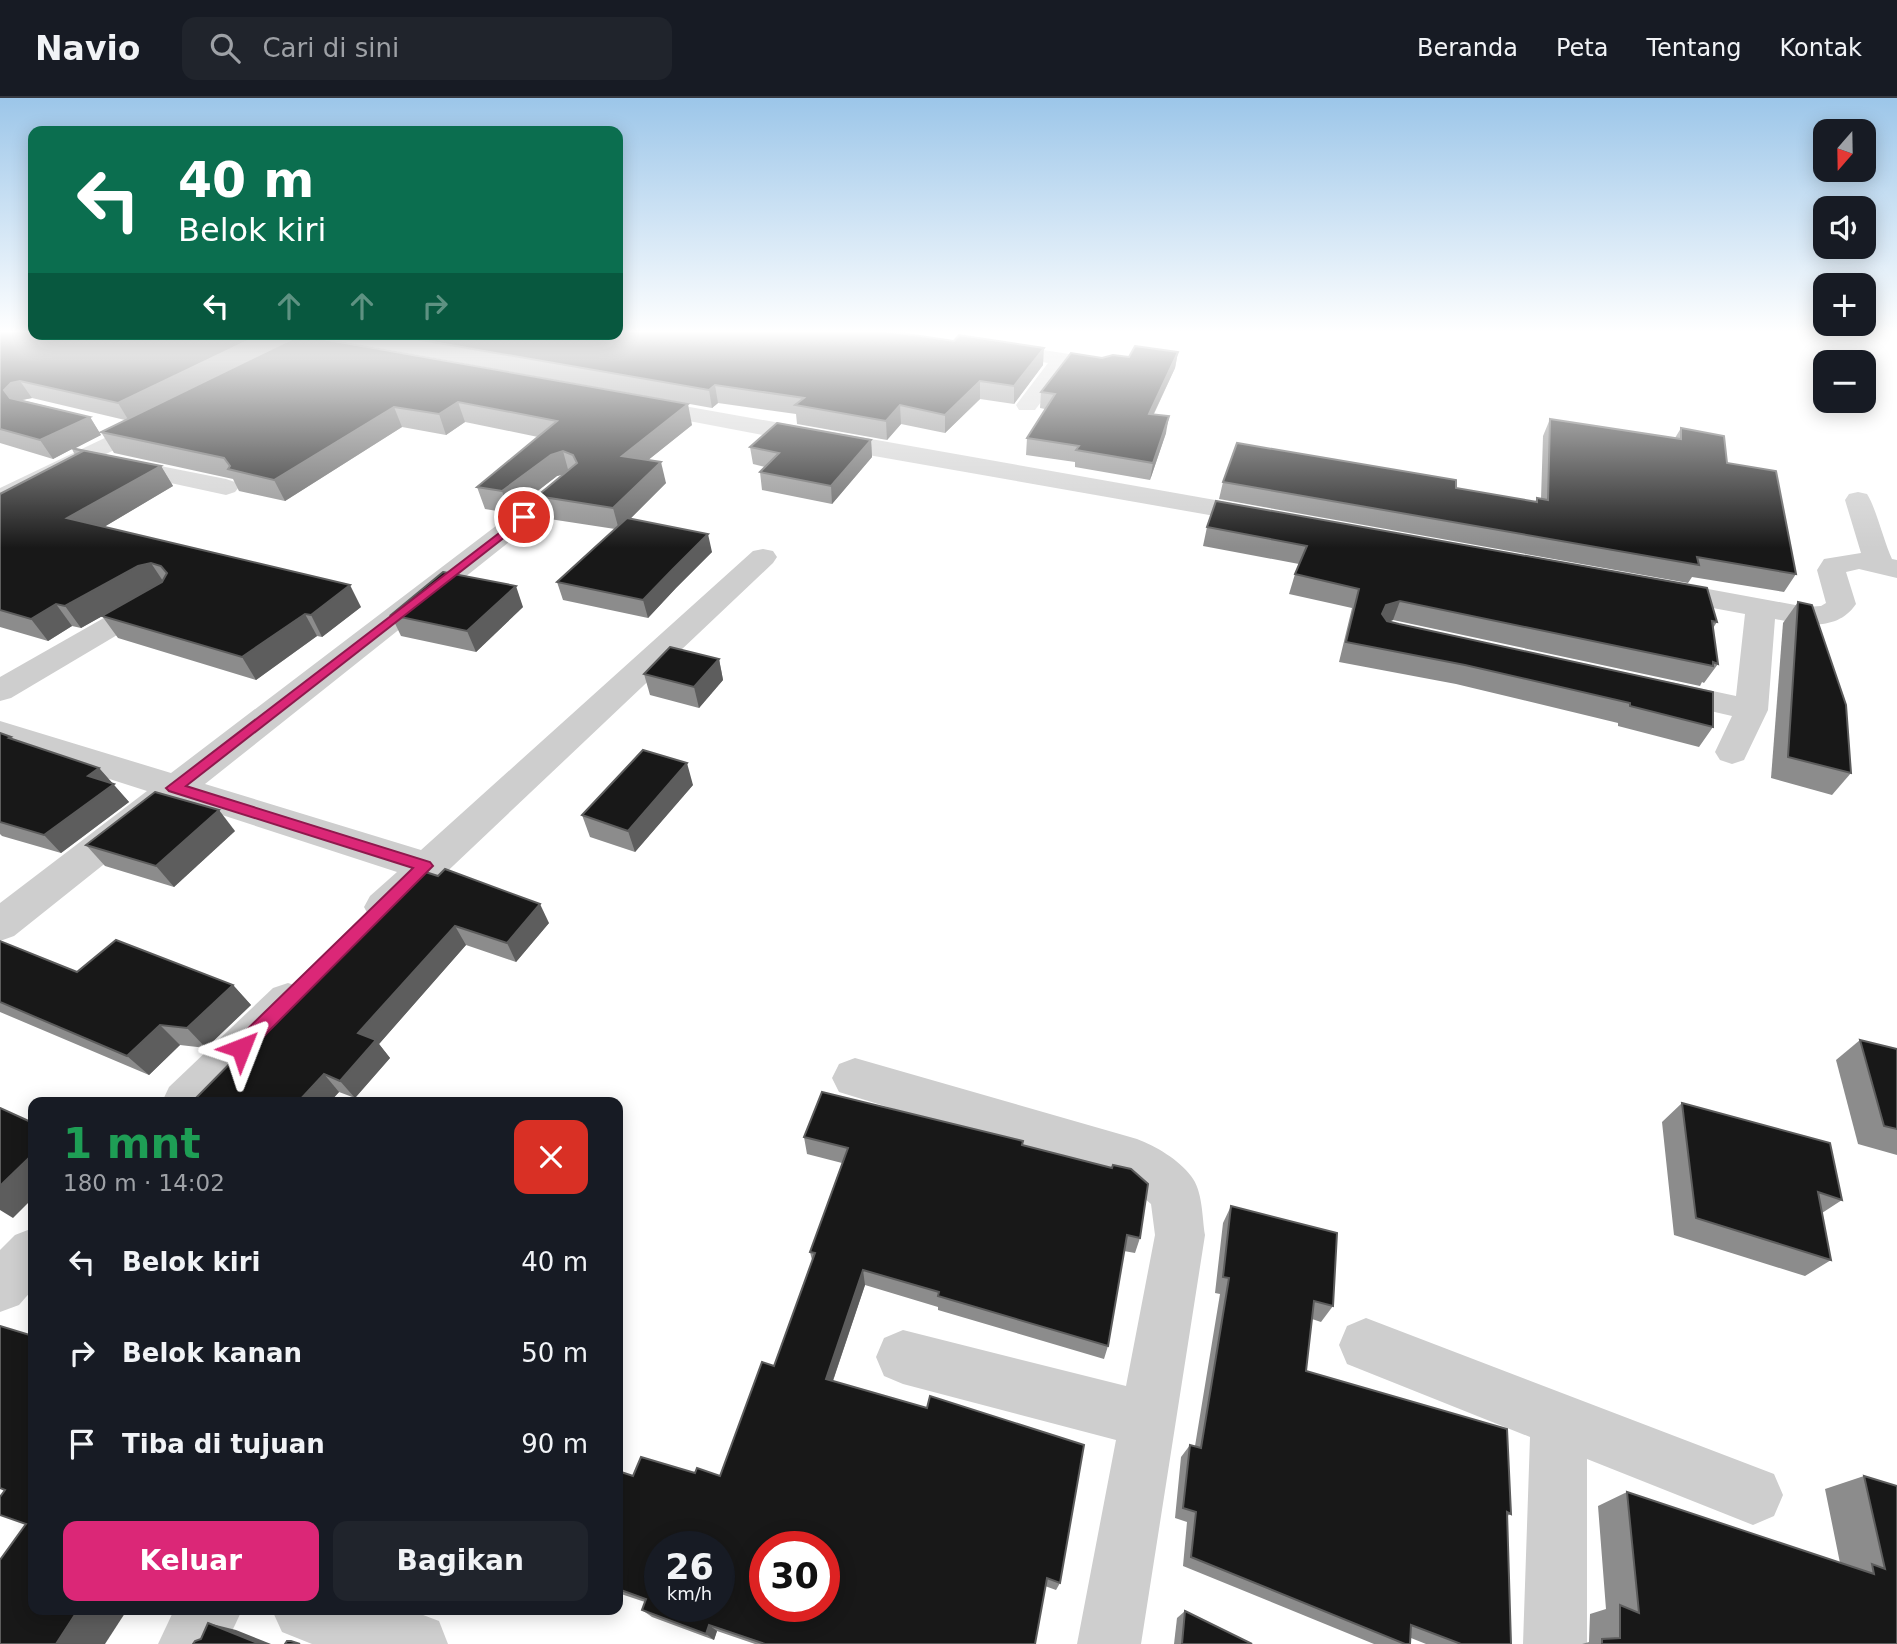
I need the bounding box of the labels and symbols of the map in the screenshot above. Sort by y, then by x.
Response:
north arrow [1813,119,1876,182]
pin [494,487,554,547]
position arrow [204,1011,278,1085]
speed limit sign: 30 [749,1531,840,1622]

